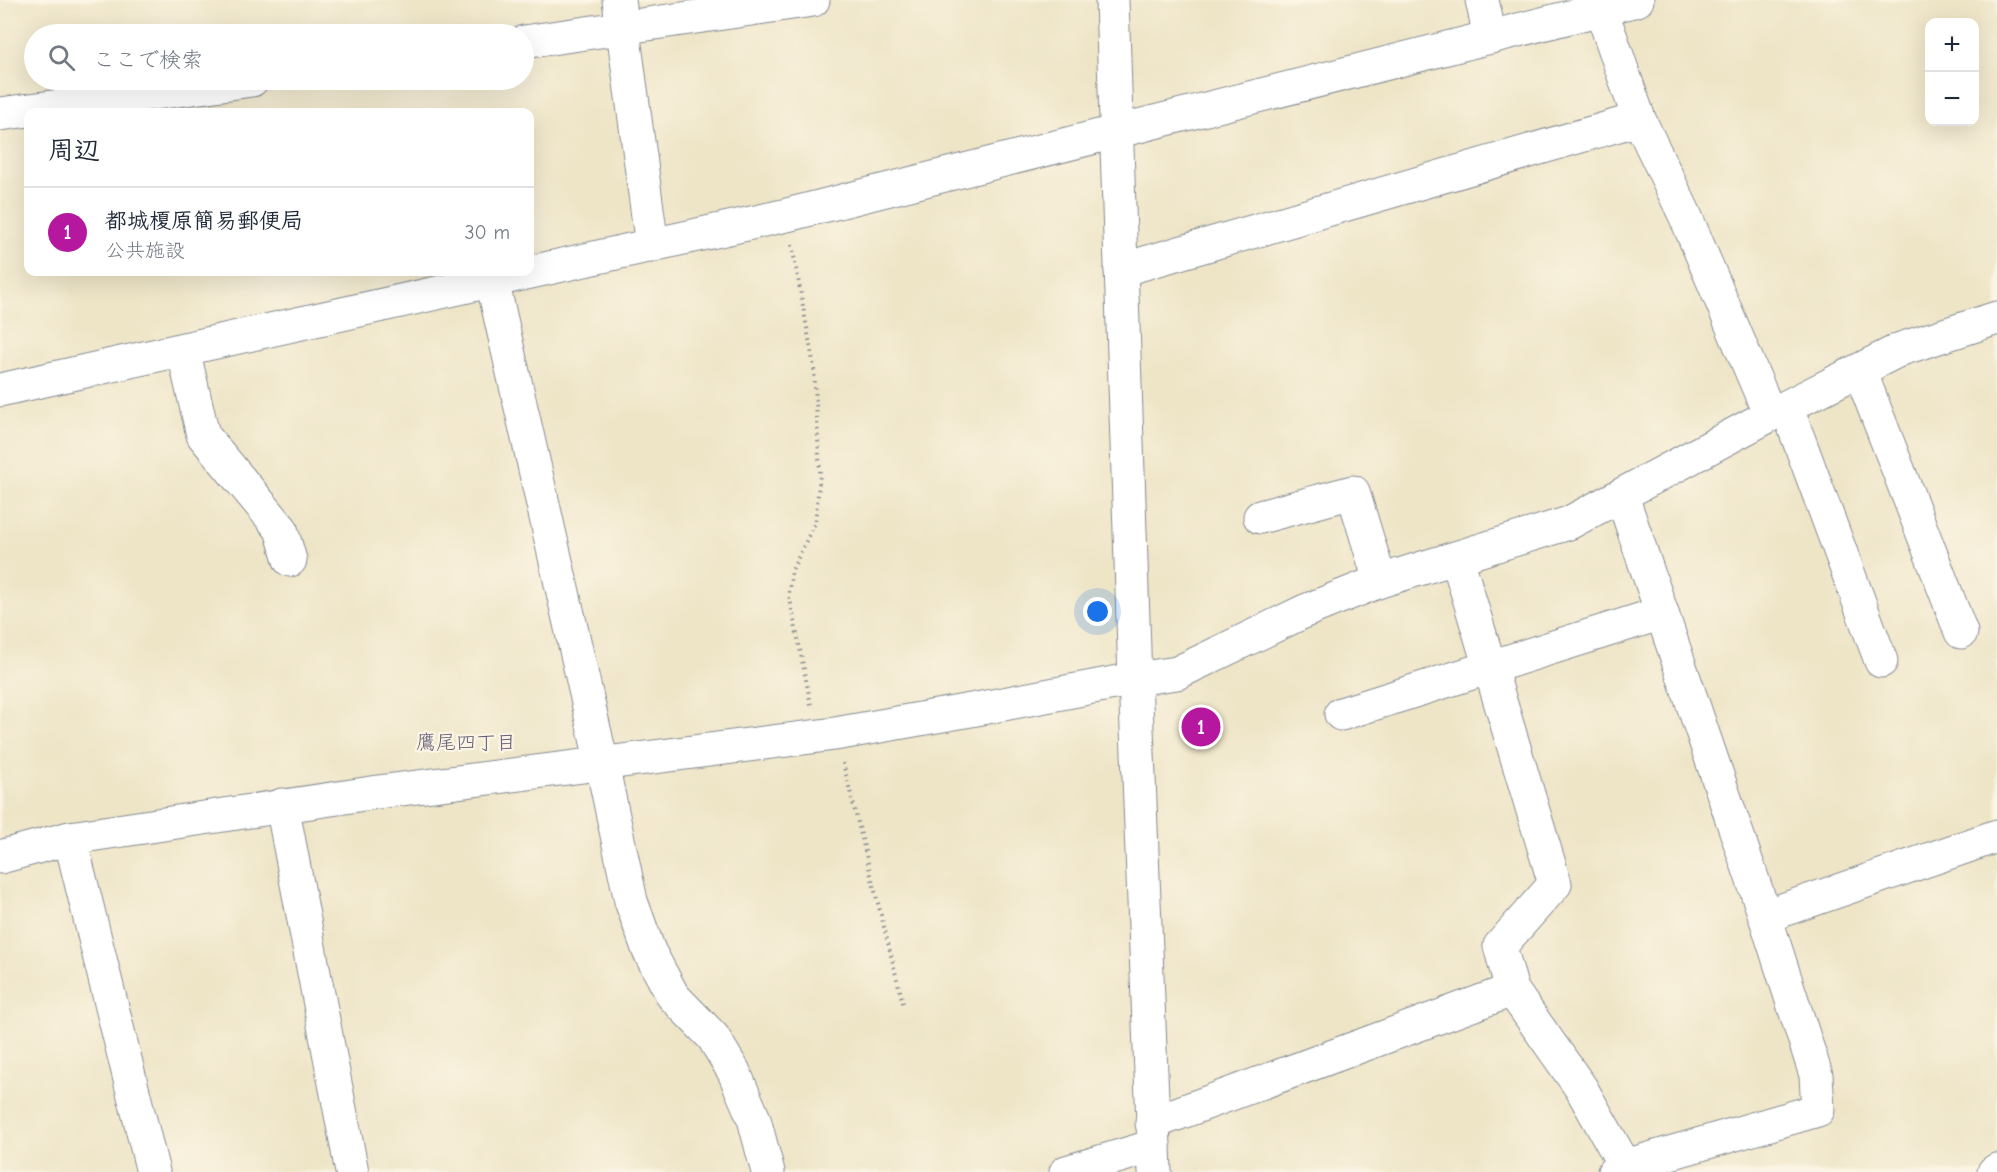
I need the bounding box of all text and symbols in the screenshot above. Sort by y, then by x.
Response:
map controls [1925,18,1979,126]
button: + [1925,18,1979,72]
search box [24,24,534,90]
icon: search [45,41,78,74]
text: ここで検索 [93,47,203,73]
button: − [1925,72,1979,126]
text: 周辺 [48,136,100,166]
text: 都城榎原簡易郵便局 [105,208,303,234]
text: 1 [64,221,71,244]
text: 30 m [464,221,510,244]
text: 公共施設 [105,239,185,262]
your location [1083,597,1112,626]
pin: 1 [1182,704,1220,750]
district label: 鷹尾四丁目 [416,731,516,754]

